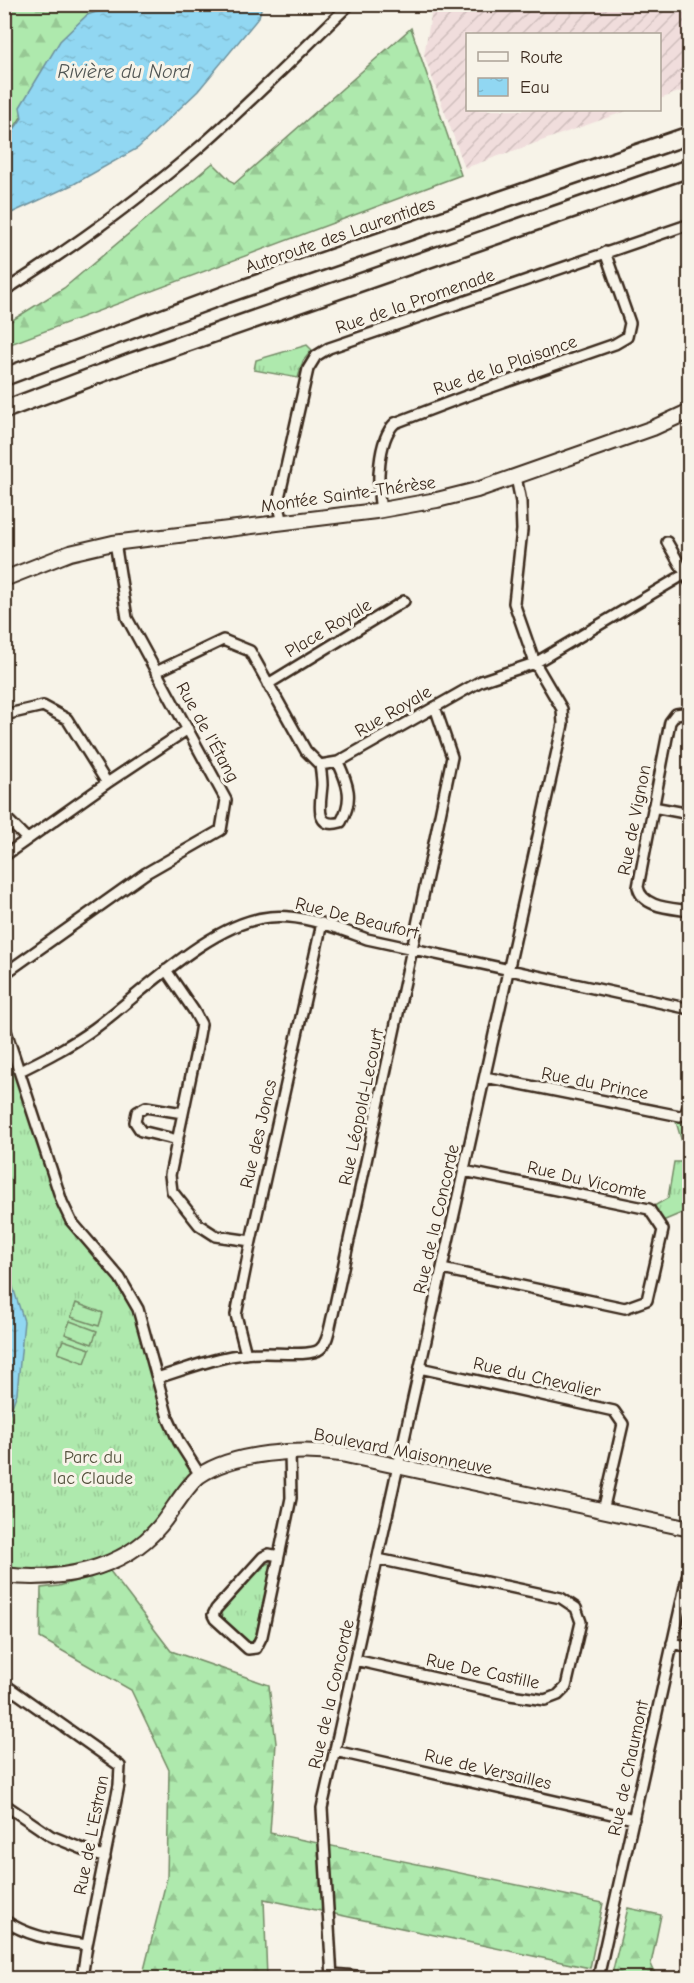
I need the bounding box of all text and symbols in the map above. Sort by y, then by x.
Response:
legend [466,33,661,111]
text: Route [520,47,563,68]
water label: Rivière du Nord [58,60,192,83]
text: Eau [520,77,549,98]
street label: Autoroute des Laurentides [243,193,438,278]
street label: Rue de la Promenade [333,264,497,339]
street label: Rue de la Plaisance [431,331,580,400]
street label: Montée Sainte-Thérèse [259,472,437,517]
street label: Place Royale [281,594,375,662]
street label: Rue de l'Étang [171,678,245,786]
street label: Rue Royale [351,681,435,742]
street label: Rue de Vignon [613,763,656,877]
street label: Rue De Beaufort [293,893,422,944]
street label: Rue Léopold-Lecourt [335,1026,389,1187]
street label: Rue du Prince [540,1063,650,1104]
street label: Rue des Joncs [236,1078,281,1190]
street label: Rue de la Concorde [409,1142,464,1296]
street label: Rue Du Vicomte [525,1157,649,1204]
street label: Rue du Chevalier [471,1353,603,1403]
street label: Boulevard Maisonneuve [312,1424,494,1479]
park label: Parc du lac Claude [53,1447,133,1489]
street label: Rue de la Concorde [304,1617,359,1771]
street label: Rue De Castille [424,1649,541,1694]
street label: Rue de Chaumont [604,1697,653,1838]
street label: Rue de Versailles [422,1745,553,1794]
street label: Rue de L'Estran [70,1773,113,1897]

